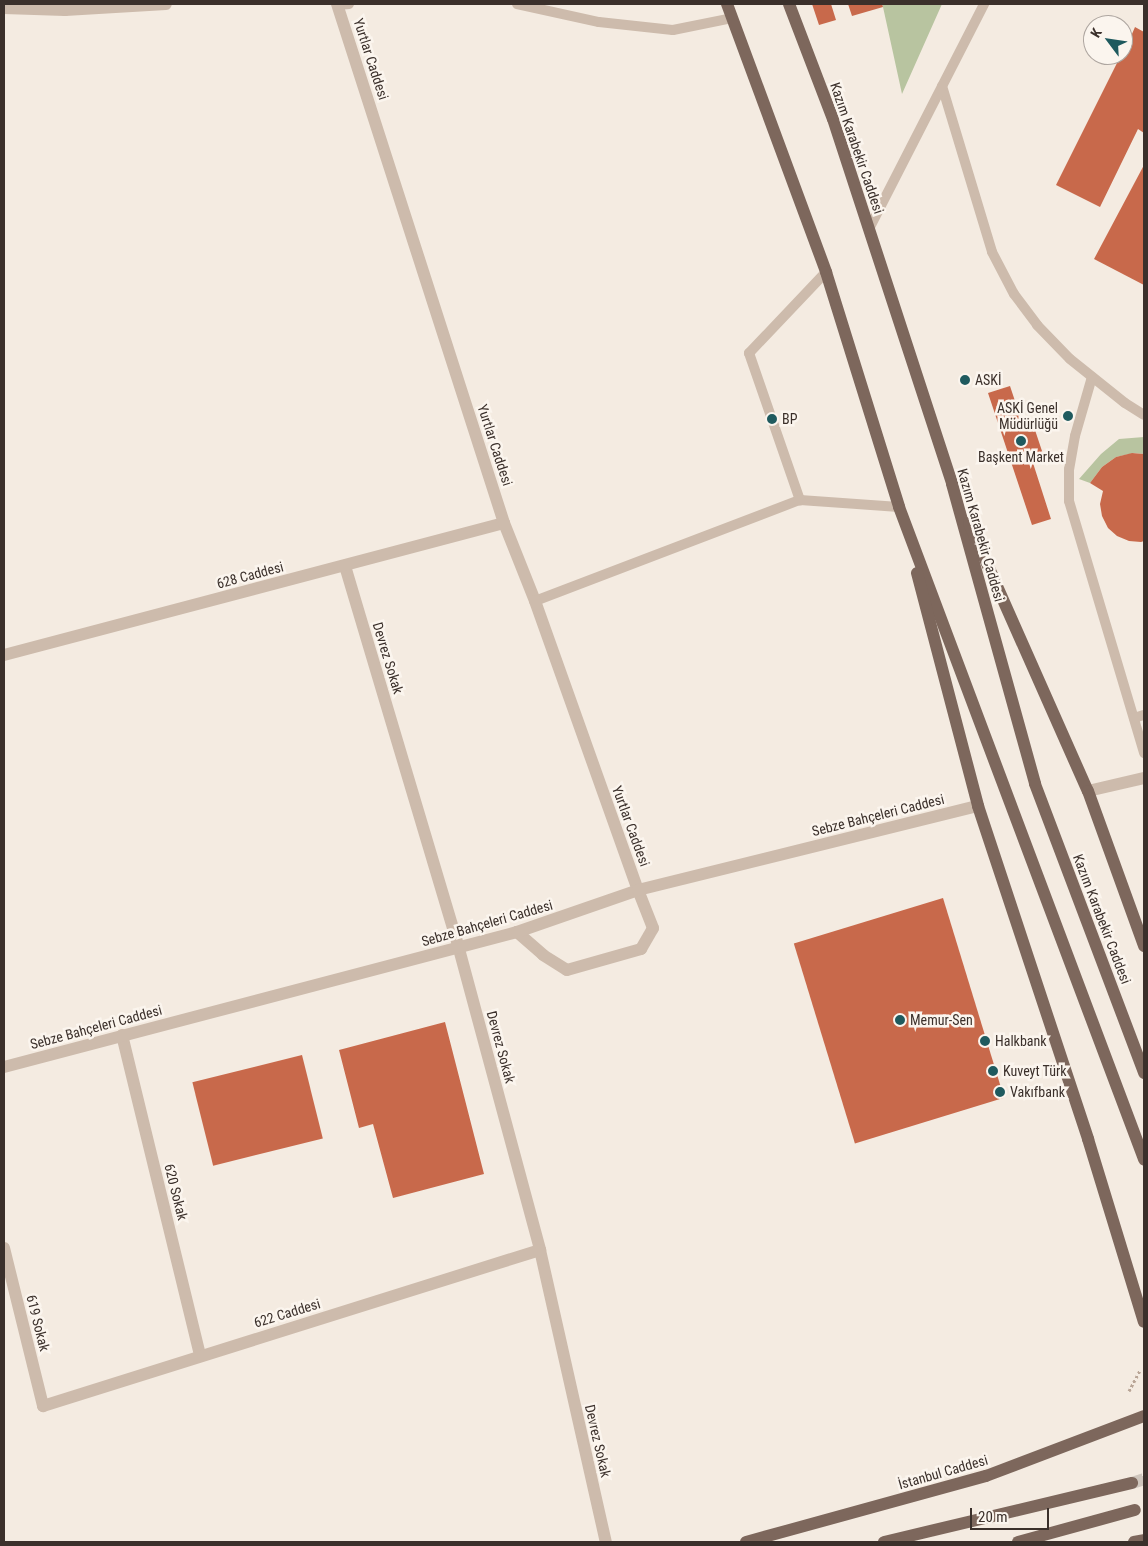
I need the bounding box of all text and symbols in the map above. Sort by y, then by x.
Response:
north arrow [1083,15,1133,65]
street label: Yurtlar Caddesi [350,16,392,102]
text: K [1087,25,1105,40]
street label: Kazım Karabekir Caddesi [827,80,887,216]
place label: ASKİ [975,372,1001,388]
marker: ASKİ [959,374,971,386]
place label: ASKİ Genel Müdürlüğü [997,400,1058,432]
street label: Yurtlar Caddesi [474,402,516,488]
marker: ASKİ Genel Müdürlüğü [1062,410,1074,422]
place label: BP [782,411,797,427]
marker: BP [766,413,778,425]
marker: Başkent Market [1015,435,1027,447]
place label: Başkent Market [978,449,1064,465]
street label: Kazım Karabekir Caddesi [954,466,1008,604]
street label: 628 Caddesi [215,558,285,592]
street label: Devrez Sokak [369,620,407,696]
street label: Yurtlar Caddesi [609,783,653,869]
street label: Sebze Bahçeleri Caddesi [810,790,946,840]
street label: Kazım Karabekir Caddesi [1069,852,1135,986]
street label: Sebze Bahçeleri Caddesi [419,896,555,950]
street label: Sebze Bahçeleri Caddesi [28,1001,164,1053]
street label: Devrez Sokak [483,1009,519,1085]
place label: Memur-Sen [910,1012,973,1028]
marker: Memur-Sen [894,1014,906,1026]
place label: Halkbank [995,1033,1047,1049]
marker: Halkbank [979,1035,991,1047]
place label: Kuveyt Türk [1003,1063,1067,1079]
marker: Kuveyt Türk [987,1065,999,1077]
place label: Vakıfbank [1010,1084,1065,1100]
marker: Vakıfbank [994,1086,1006,1098]
street label: 620 Sokak [161,1162,191,1222]
street label: 619 Sokak [23,1293,53,1353]
street label: 622 Caddesi [252,1295,322,1331]
street label: Devrez Sokak [581,1403,615,1479]
street label: İstanbul Caddesi [896,1451,990,1493]
scale bar [973,1498,1052,1530]
text: 20 m [978,1508,1008,1526]

